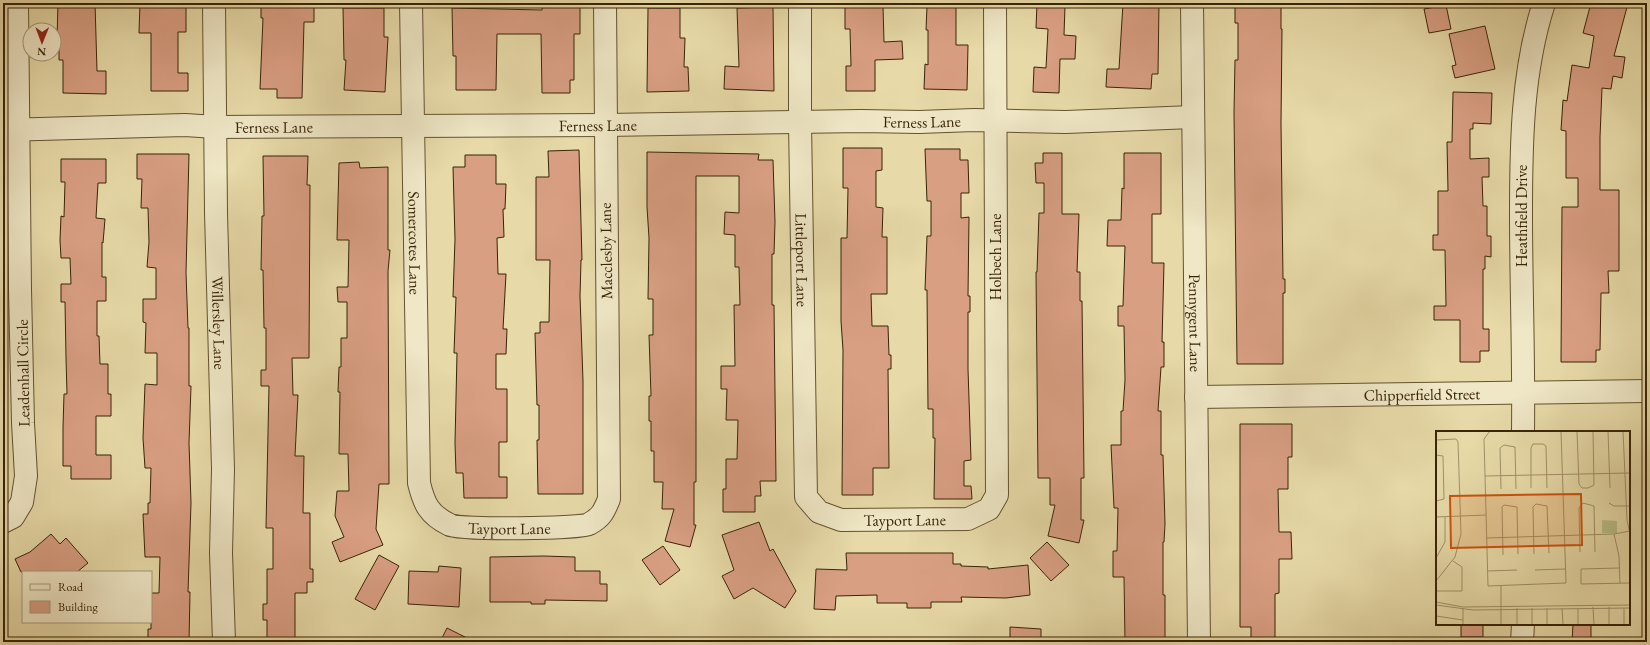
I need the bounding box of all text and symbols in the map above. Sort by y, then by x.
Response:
north arrow [22,22,62,62]
text: N [37,45,46,59]
street label: Ferness Lane [883,110,961,133]
street label: Ferness Lane [559,114,637,136]
street label: Ferness Lane [235,116,313,137]
street label: Heathfield Drive [1511,165,1532,267]
street label: Somercotes Lane [404,191,426,295]
street label: Macclesby Lane [595,202,617,300]
street label: Littleport Lane [791,213,813,307]
street label: Holbech Lane [985,213,1006,301]
street label: Pennygent Lane [1184,274,1207,372]
street label: Willersley Lane [207,276,231,370]
street label: Leadenhall Circle [12,319,34,427]
street label: Chipperfield Street [1363,383,1480,405]
inset map [1436,431,1630,625]
street label: Tayport Lane [863,509,946,530]
street label: Tayport Lane [467,517,551,539]
legend [22,571,152,623]
text: Road [58,579,84,595]
text: Building [58,599,99,615]

